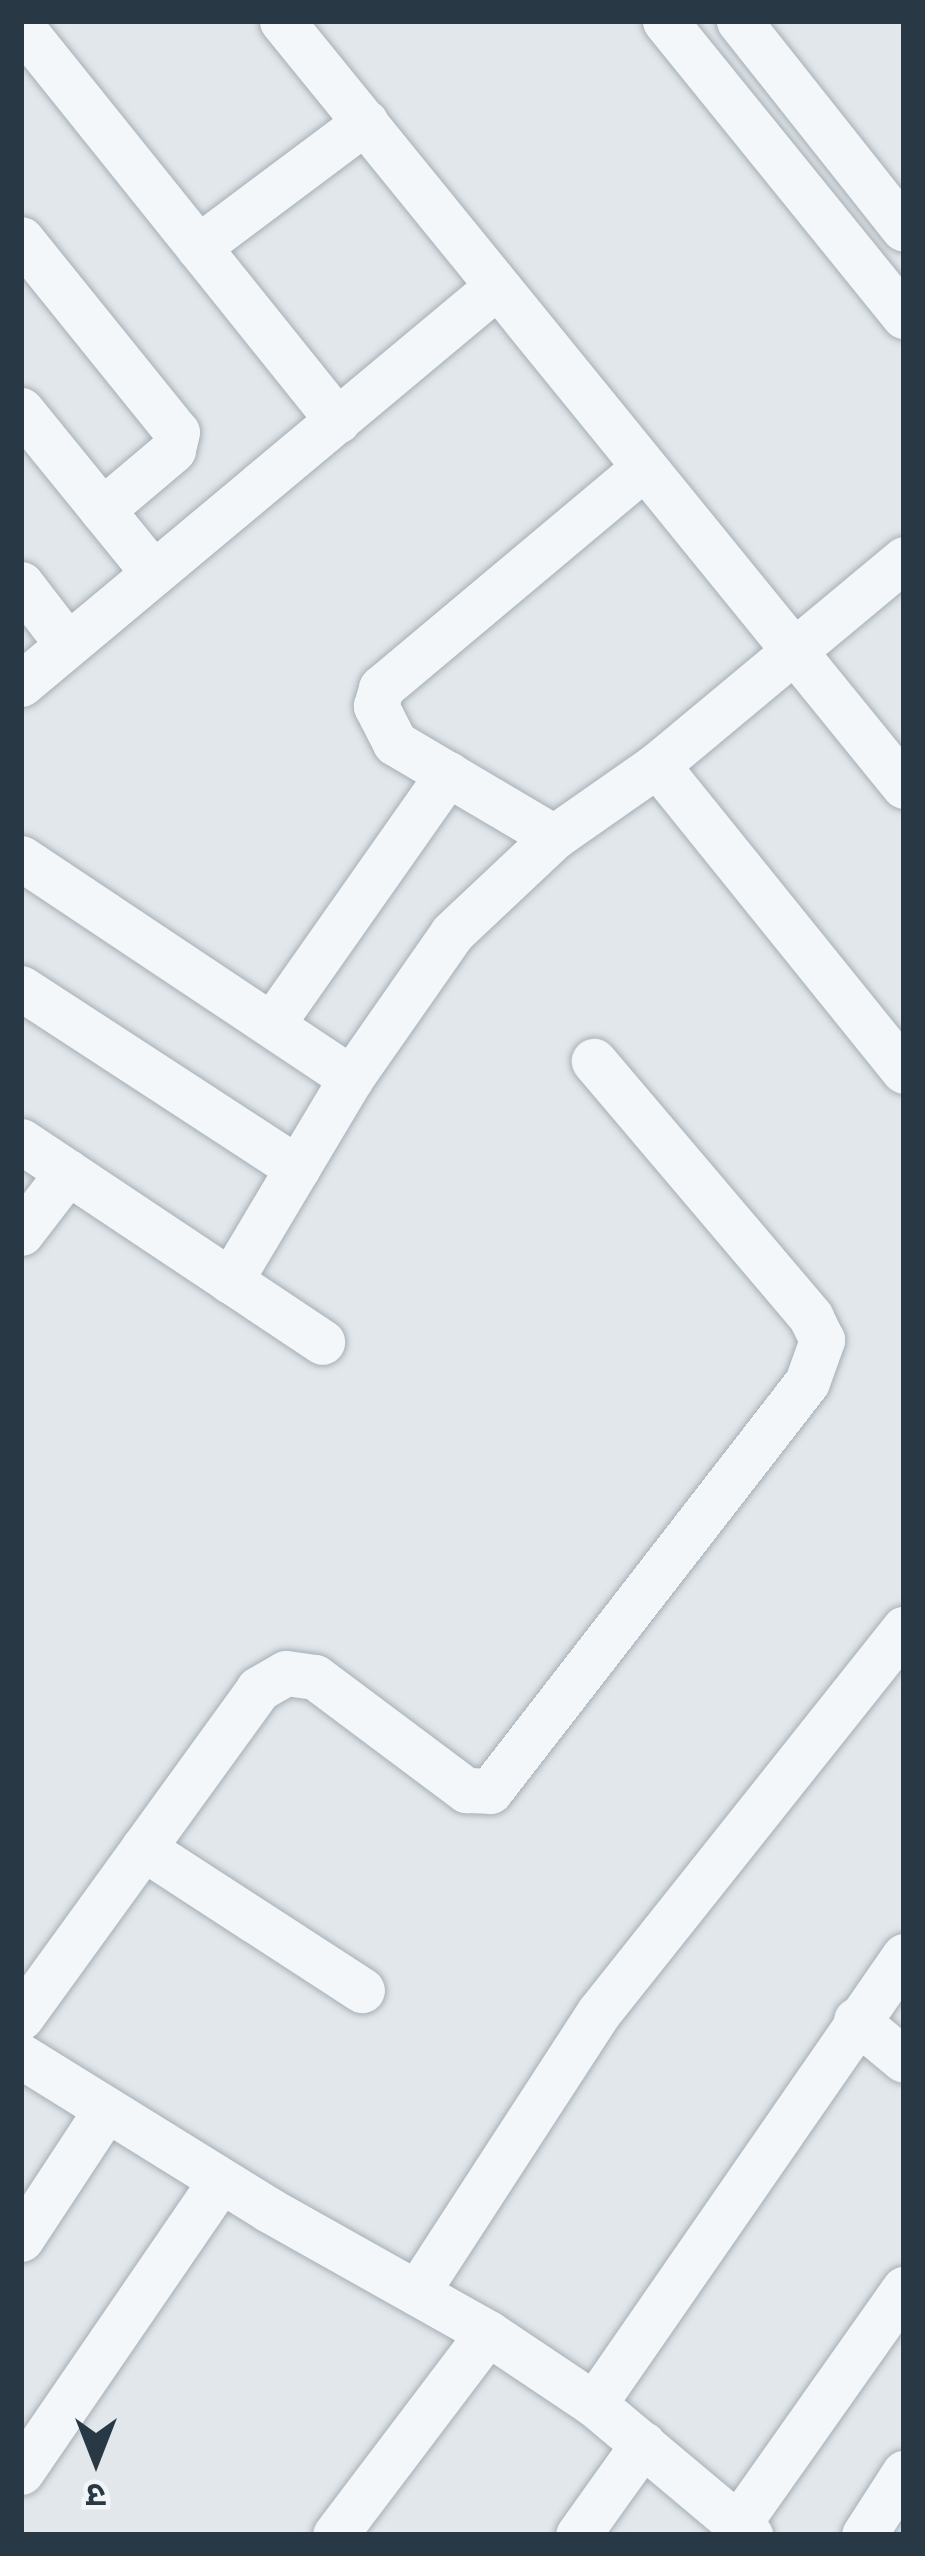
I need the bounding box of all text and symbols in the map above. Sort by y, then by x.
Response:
north arrow [36,2400,156,2520]
text: उ [86,2477,106,2515]

